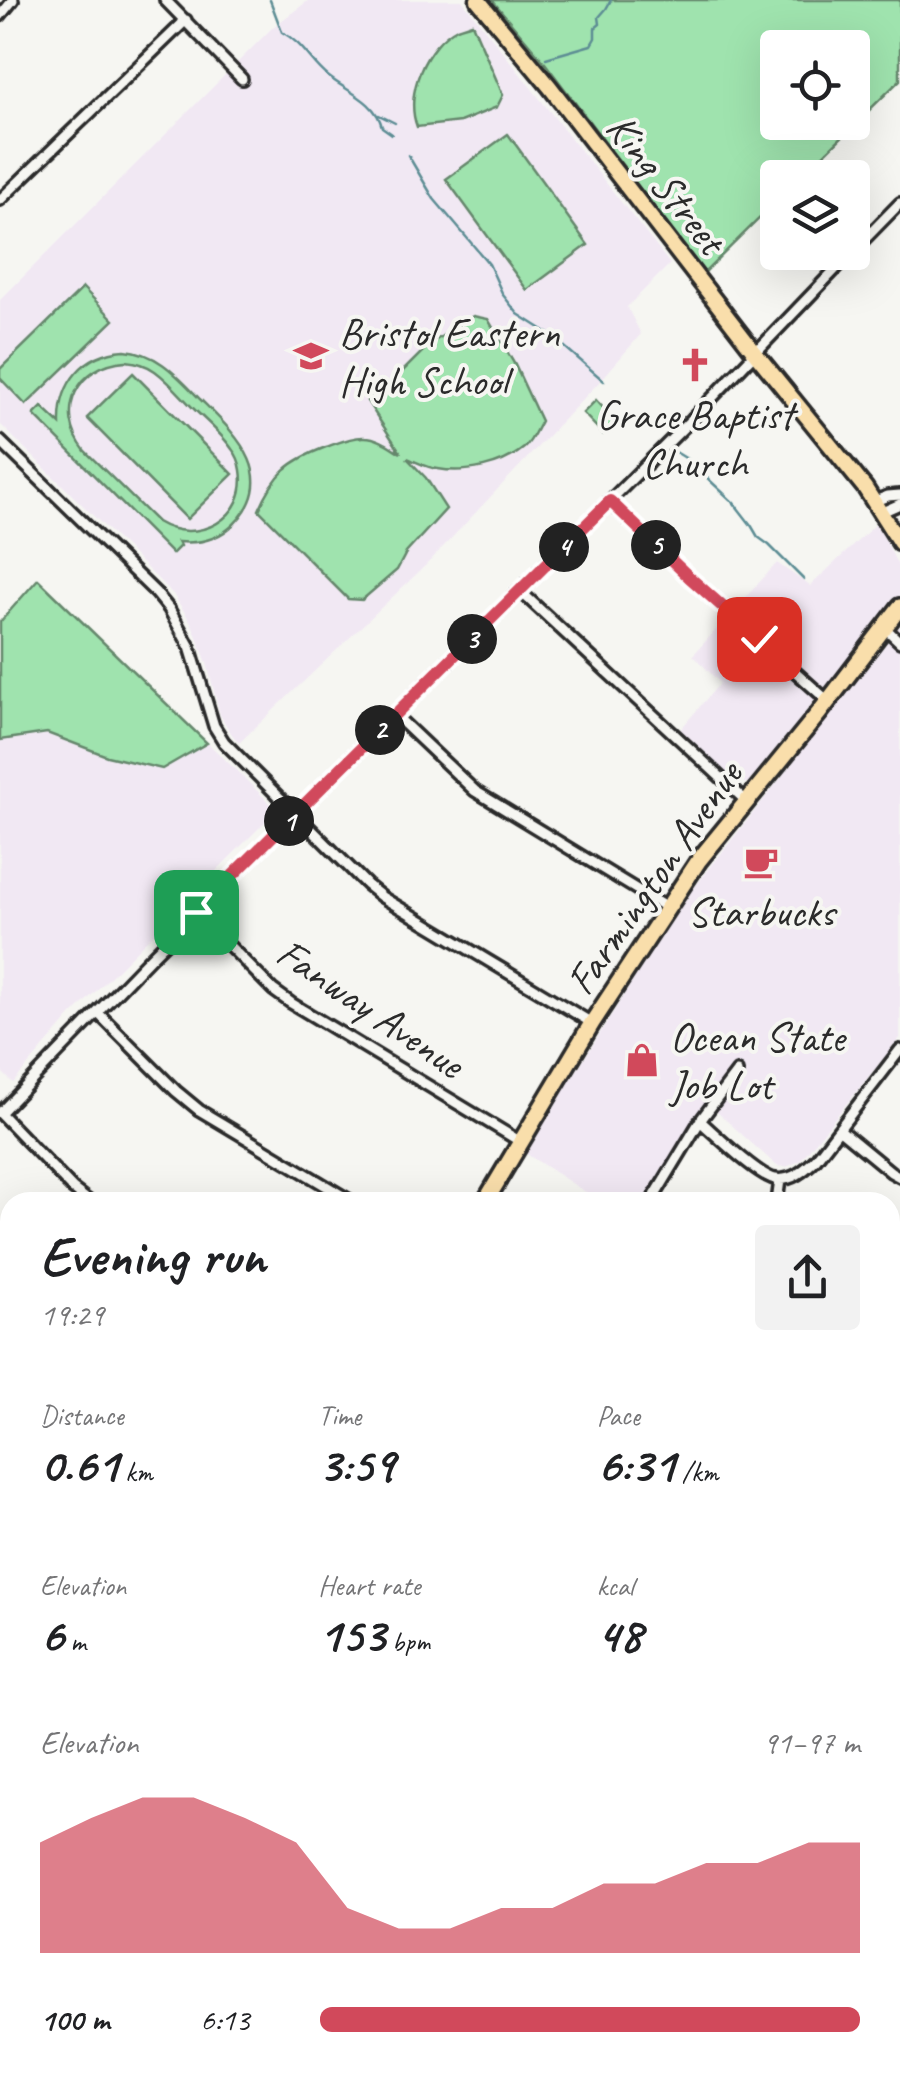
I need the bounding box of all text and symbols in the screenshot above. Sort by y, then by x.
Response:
map controls [760,30,870,270]
button: locate [760,30,870,140]
street label: King Street [595,103,740,268]
button: layers [760,160,870,270]
place label: Bristol Eastern High School [339,307,561,408]
school or university icon: Bristol Eastern High School [292,337,330,375]
church icon: Grace Baptist Church [676,346,714,384]
place label: Grace Baptist Church [596,389,799,490]
pin: 5 [631,520,681,570]
pin: 4 [539,522,589,572]
text: 5 [650,527,662,562]
text: 4 [558,529,570,564]
pin [717,597,802,682]
icon: check [732,612,787,667]
pin: 3 [447,614,497,664]
text: 3 [466,621,478,656]
pin: 2 [355,705,405,755]
text: 2 [374,712,386,747]
street label: Farmington Avenue [554,749,756,1005]
pin: 1 [264,796,314,846]
text: 1 [283,803,295,838]
cafe icon: Starbucks [742,843,780,881]
pin [154,870,239,955]
icon: arrive [169,885,224,940]
place label: Starbucks [687,886,838,939]
street label: Fanway Avenue [266,926,476,1092]
place label: Ocean State Job Lot [668,1011,848,1112]
shop icon: Ocean State Job Lot [623,1041,661,1079]
text: Evening run [40,1221,265,1291]
button: share [755,1225,860,1330]
text: 19:29 [40,1294,104,1335]
text: Distance [40,1398,124,1433]
text: Time [318,1398,361,1433]
text: Pace [597,1398,640,1433]
text: 0.61 [40,1433,118,1496]
text: 3:59 [318,1433,394,1496]
text: 6:31 [597,1433,675,1496]
text: km [118,1454,153,1489]
text: /km [675,1454,718,1489]
text: Elevation [40,1568,126,1603]
text: Heart rate [318,1568,420,1603]
text: kcal [597,1568,634,1603]
text: 6 [40,1603,64,1666]
text: 153 [318,1603,385,1666]
text: 48 [597,1603,642,1666]
text: m [64,1624,86,1659]
text: bpm [385,1624,430,1659]
text: Elevation [40,1722,138,1763]
text: 91–97 m [762,1722,860,1763]
text: 100 m [40,1999,109,2040]
text: 6:13 [200,1999,250,2040]

